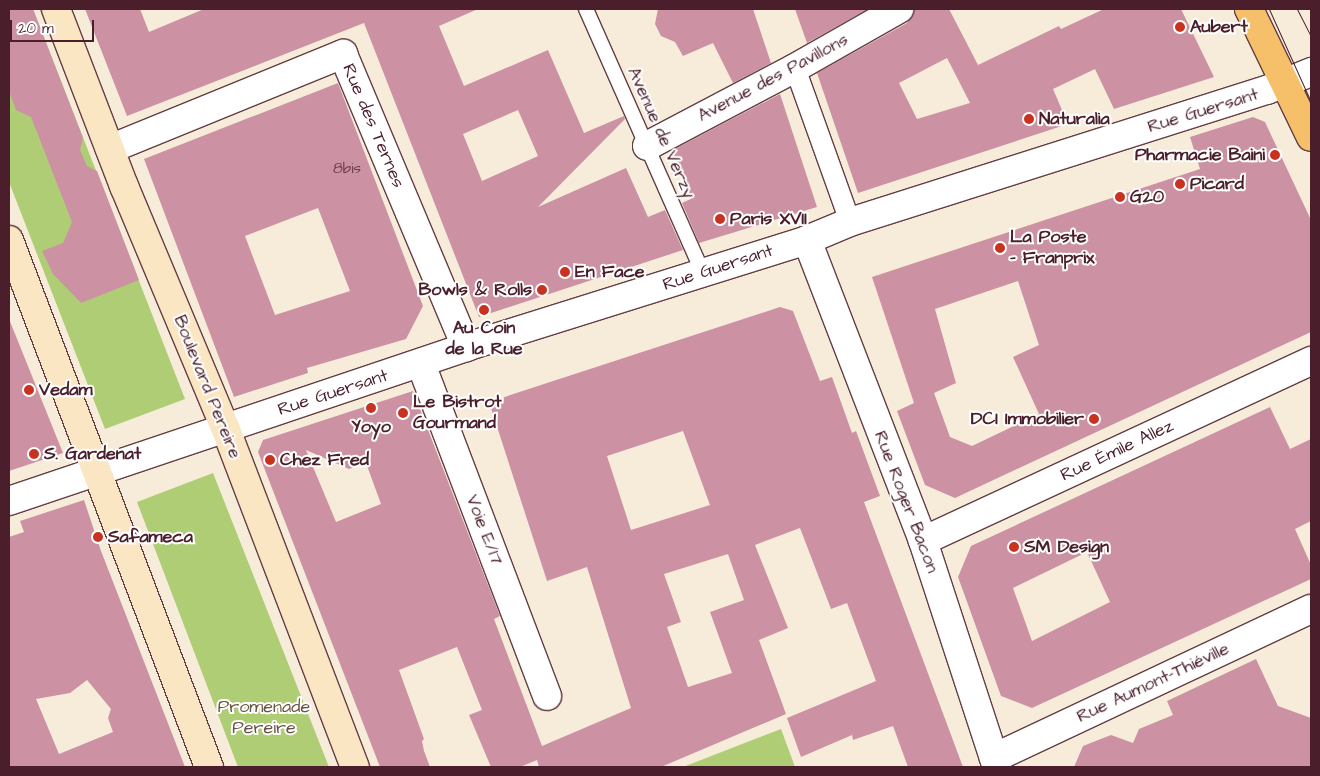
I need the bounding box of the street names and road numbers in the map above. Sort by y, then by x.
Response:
street label: Avenue des Pavillons [694,29,852,127]
street label: Rue des Ternes [337,61,409,191]
street label: Avenue de Verzy [622,64,700,202]
street label: Rue Guersant [1145,84,1261,138]
street label: Rue Guersant [660,240,776,296]
street label: Boulevard Pereire [168,312,246,462]
street label: Rue Guersant [275,365,391,421]
street label: Rue Émile Allez [1057,415,1177,487]
street label: Rue Roger Bacon [869,428,943,576]
street label: Voie E/17 [461,492,507,568]
street label: Rue Aumont-Thiéville [1073,638,1233,728]

